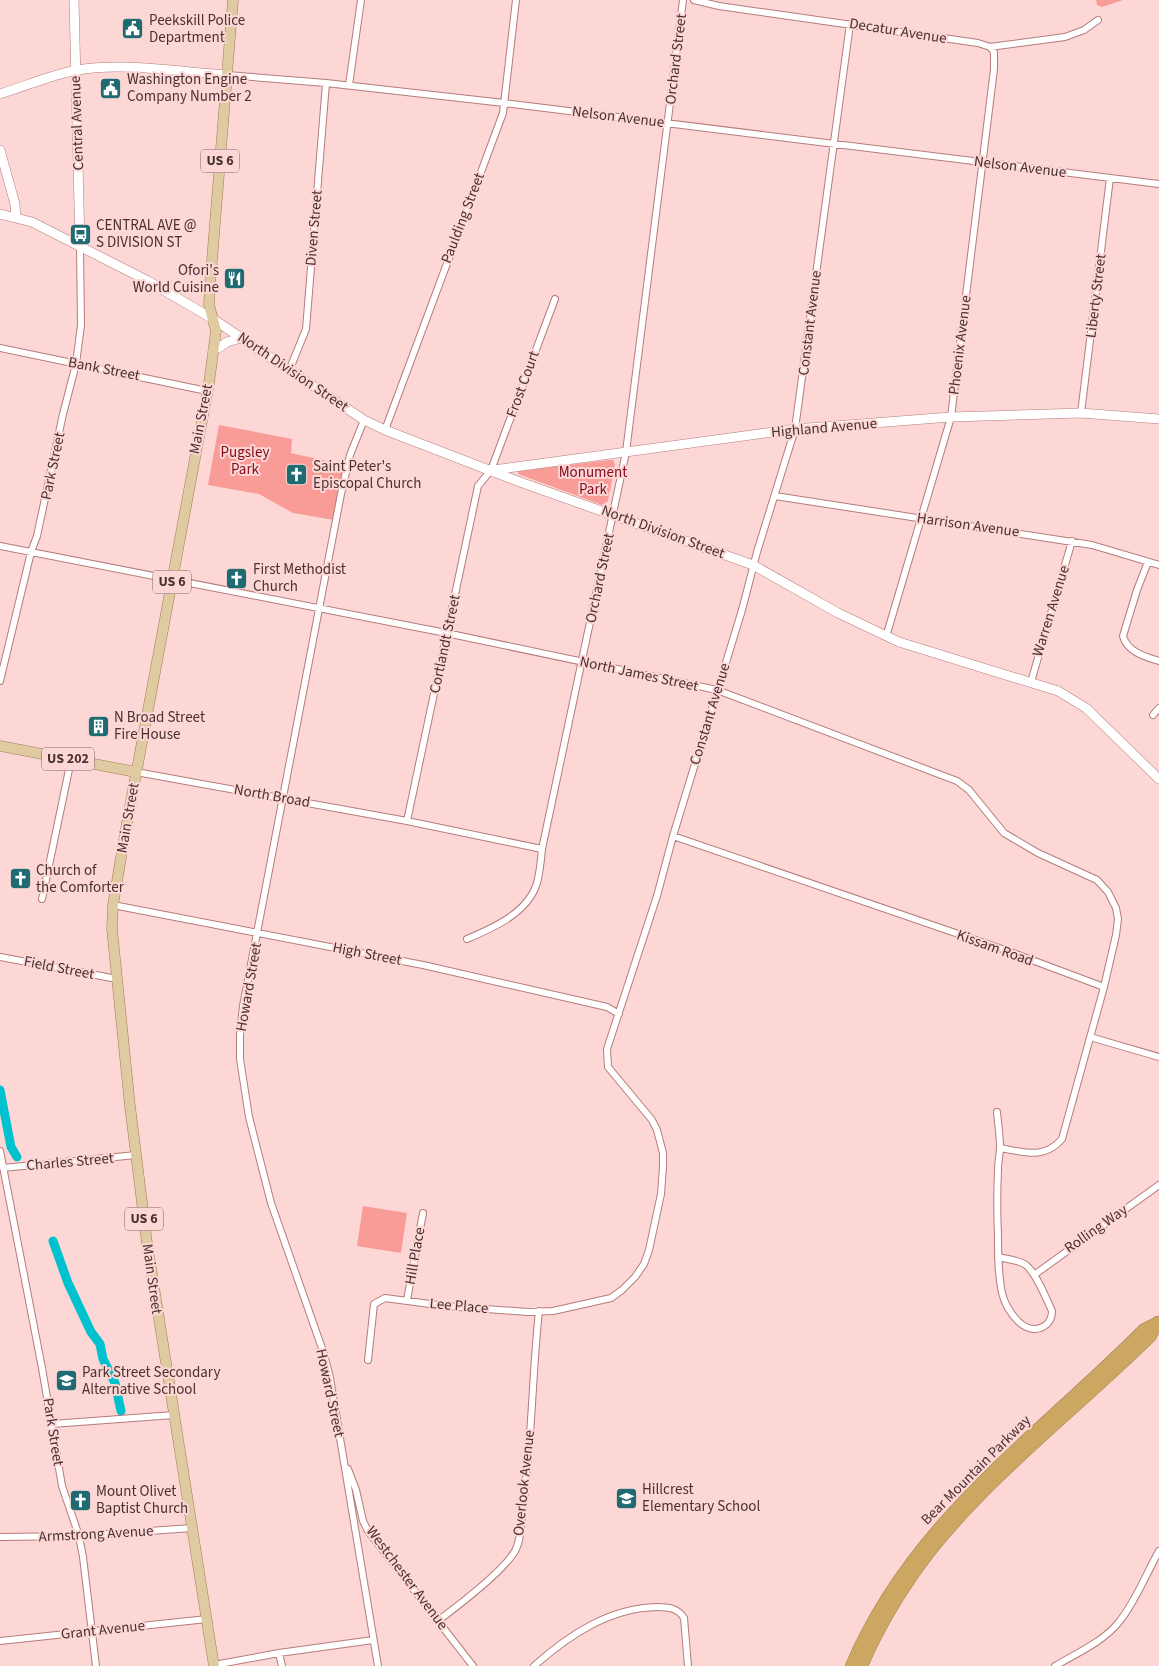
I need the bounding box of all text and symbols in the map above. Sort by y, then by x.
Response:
place label: Peekskill Police Department [149,10,245,48]
street label: Orchard Street [660,12,692,106]
street label: Decatur Avenue [848,13,948,49]
public building icon: Peekskill Police Department [121,17,145,41]
place label: Washington Engine Company Number 2 [127,69,252,107]
street label: Central Avenue [65,75,89,171]
public building icon: Washington Engine Company Number 2 [99,76,123,100]
street label: Nelson Avenue [571,101,665,133]
road number: US 6 [201,150,239,172]
street label: Nelson Avenue [973,151,1067,183]
street label: Paulding Street [436,170,490,266]
street label: Diven Street [300,189,328,267]
place label: CENTRAL AVE @ S DIVISION ST [96,215,196,253]
bus stop icon: CENTRAL AVE @ S DIVISION ST [68,222,92,246]
street label: Liberty Street [1080,253,1112,339]
place label: Ofori's World Cuisine [133,260,219,298]
restaurant icon: Ofori's World Cuisine [223,267,247,291]
street label: Constant Avenue [793,269,827,377]
street label: Phoenix Avenue [943,294,977,396]
street label: North Division Street [233,327,353,417]
street label: Frost Court [501,348,545,420]
street label: Bank Street [66,352,142,386]
street label: Main Street [184,382,218,456]
street label: Highland Avenue [770,413,878,443]
street label: Park Street [36,430,70,502]
park label: Pugsley Park [221,442,269,480]
place label: Saint Peter's Episcopal Church [313,456,421,494]
park label: Monument Park [559,462,627,500]
church icon: Saint Peter's Episcopal Church [285,463,309,487]
street label: North Division Street [598,500,728,564]
street label: Harrison Avenue [915,507,1021,543]
street label: Orchard Street [580,531,620,625]
place label: First Methodist Church [253,559,346,597]
street label: Warren Avenue [1027,563,1075,659]
church icon: First Methodist Church [225,566,249,590]
road number: US 6 [153,570,191,594]
street label: Cortlandt Street [424,593,466,695]
street label: North James Street [578,651,700,697]
street label: Constant Avenue [685,660,735,768]
place label: N Broad Street Fire House [114,707,205,745]
building icon: N Broad Street Fire House [86,714,110,738]
road number: US 202 [42,748,94,771]
street label: North Broad [232,779,312,813]
street label: Main Street [111,781,145,855]
place label: Church of the Comforter [36,860,125,898]
church icon: Church of the Comforter [8,867,32,891]
street label: Kissam Road [954,924,1036,972]
street label: High Street [331,937,403,971]
street label: Howard Street [231,941,267,1033]
street label: Field Street [22,951,96,985]
street label: Charles Street [25,1148,115,1176]
street label: Rolling Way [1060,1200,1132,1258]
road number: US 6 [125,1208,163,1230]
street label: Hill Place [400,1226,430,1286]
street label: Main Street [137,1242,167,1316]
street label: Lee Place [429,1293,489,1319]
street label: Howard Street [310,1347,350,1439]
place label: Park Street Secondary Alternative School [82,1362,220,1400]
school or university icon: Park Street Secondary Alternative School [54,1369,78,1393]
street label: Park Street [37,1396,69,1468]
street label: Bear Mountain Parkway [916,1410,1036,1530]
street label: Overlook Avenue [508,1429,540,1537]
place label: Hillcrest Elementary School [642,1479,760,1517]
place label: Mount Olivet Baptist Church [96,1481,188,1519]
school or university icon: Hillcrest Elementary School [614,1486,638,1510]
church icon: Mount Olivet Baptist Church [68,1488,92,1512]
street label: Armstrong Avenue [38,1521,154,1547]
street label: Westchester Avenue [361,1522,453,1634]
street label: Grant Avenue [60,1615,146,1645]

